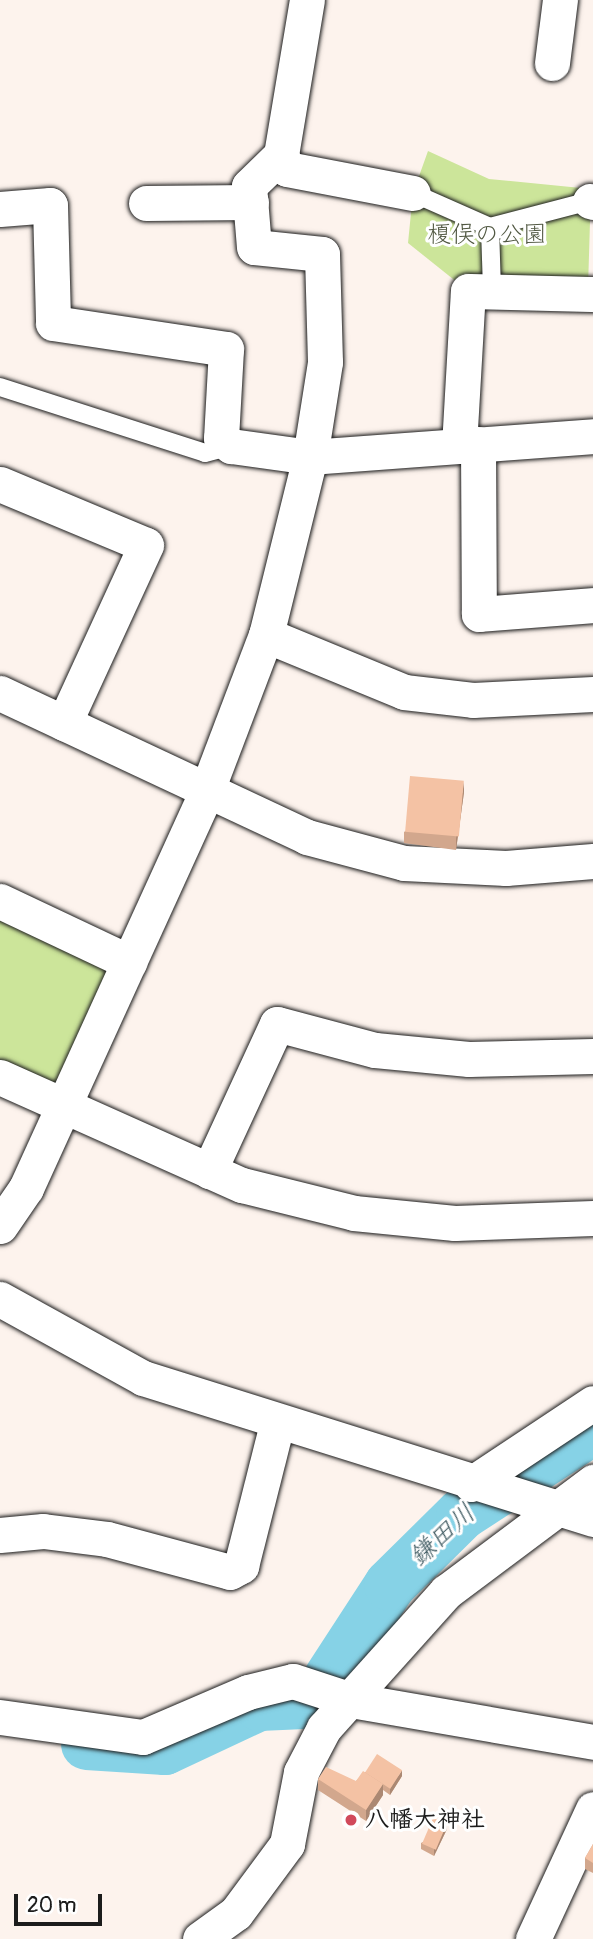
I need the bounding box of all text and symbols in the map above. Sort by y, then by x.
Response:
park label: 榎俣の公園 [427,221,547,249]
water label: 鎌田川 [404,1498,482,1574]
place label: 八幡大神社 [365,1806,485,1834]
marker: 八幡大神社 [343,1812,359,1828]
scale bar [18,1880,105,1924]
text: 20 m [27,1892,76,1919]

